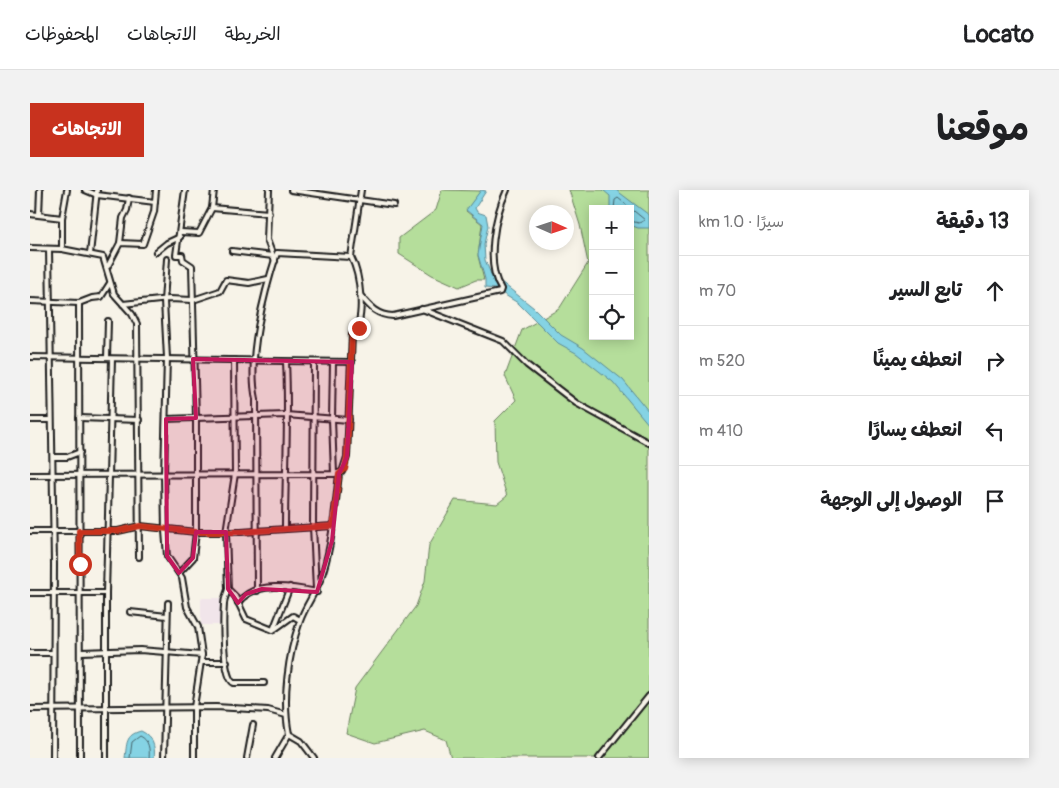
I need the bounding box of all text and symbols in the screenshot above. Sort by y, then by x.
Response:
text: Locato [962,20,1034,49]
text: المحفوظات [25,23,99,46]
text: الاتجاهات [127,23,197,46]
text: الخريطة [225,23,281,46]
button: الاتجاهات [30,103,144,157]
text: موقعنا [936,107,1029,151]
north arrow [529,205,574,250]
map controls [589,205,634,340]
button: + [589,205,634,250]
text: 13 دقيقة [936,208,1009,235]
text: سيرًا · 1.0 km [699,212,784,232]
button: − [589,250,634,295]
icon: ahead [981,277,1009,305]
text: تابع السير [890,278,962,302]
text: 70 m [699,281,736,301]
button: locate [589,295,634,340]
route end [348,317,371,340]
icon: right [981,347,1009,375]
text: انعطف يمينًا [873,348,962,372]
text: 520 m [699,351,745,371]
icon: left [981,417,1009,445]
text: انعطف يسارًا [868,418,962,442]
text: 410 m [699,421,743,441]
icon: arrive [981,487,1009,515]
text: الوصول إلى الوجهة [820,488,962,512]
route start [69,553,92,576]

